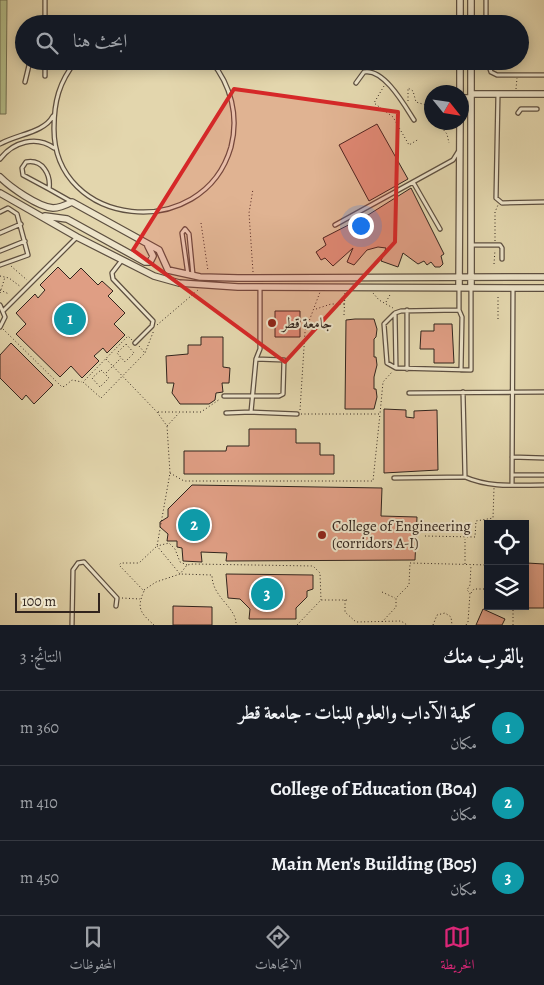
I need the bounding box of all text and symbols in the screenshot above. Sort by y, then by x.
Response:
search box [15,15,529,70]
text: ابحث هنا [73,28,127,54]
icon: search [33,29,61,57]
north arrow [424,85,469,130]
your location [348,213,374,239]
pin: 1 [54,300,86,338]
place label: جامعة قطر [280,313,332,333]
marker: جامعة قطر [266,317,278,329]
pin: 2 [178,506,210,544]
place label: College of Engineering (corridors A-I) [332,516,471,553]
map controls [484,520,529,610]
button: locate [484,520,529,565]
marker: College of Engineering (corridors A-I) [316,529,328,541]
button: layers [484,565,529,610]
pin: 3 [251,575,283,613]
scale bar [15,590,100,613]
text: 100 m [22,592,56,611]
text: بالقرب منك [443,642,524,670]
text: النتائج: 3 [20,646,62,668]
text: كلية الآداب والعلوم للبنات - جامعة قطر [238,700,477,726]
text: 360 m [20,717,59,739]
text: 1 [505,717,511,739]
text: مكان [450,733,477,755]
text: College of Education (B04) [270,776,477,802]
text: 410 m [20,792,58,814]
text: 2 [504,792,512,814]
text: مكان [450,804,477,826]
text: Main Men's Building (B05) [271,851,477,877]
text: 450 m [20,867,59,889]
text: 3 [505,867,511,889]
text: مكان [450,879,477,901]
tab: المحفوظات [70,923,116,978]
tab: الاتجاهات [255,923,301,978]
tab: الخريطة [440,923,475,978]

